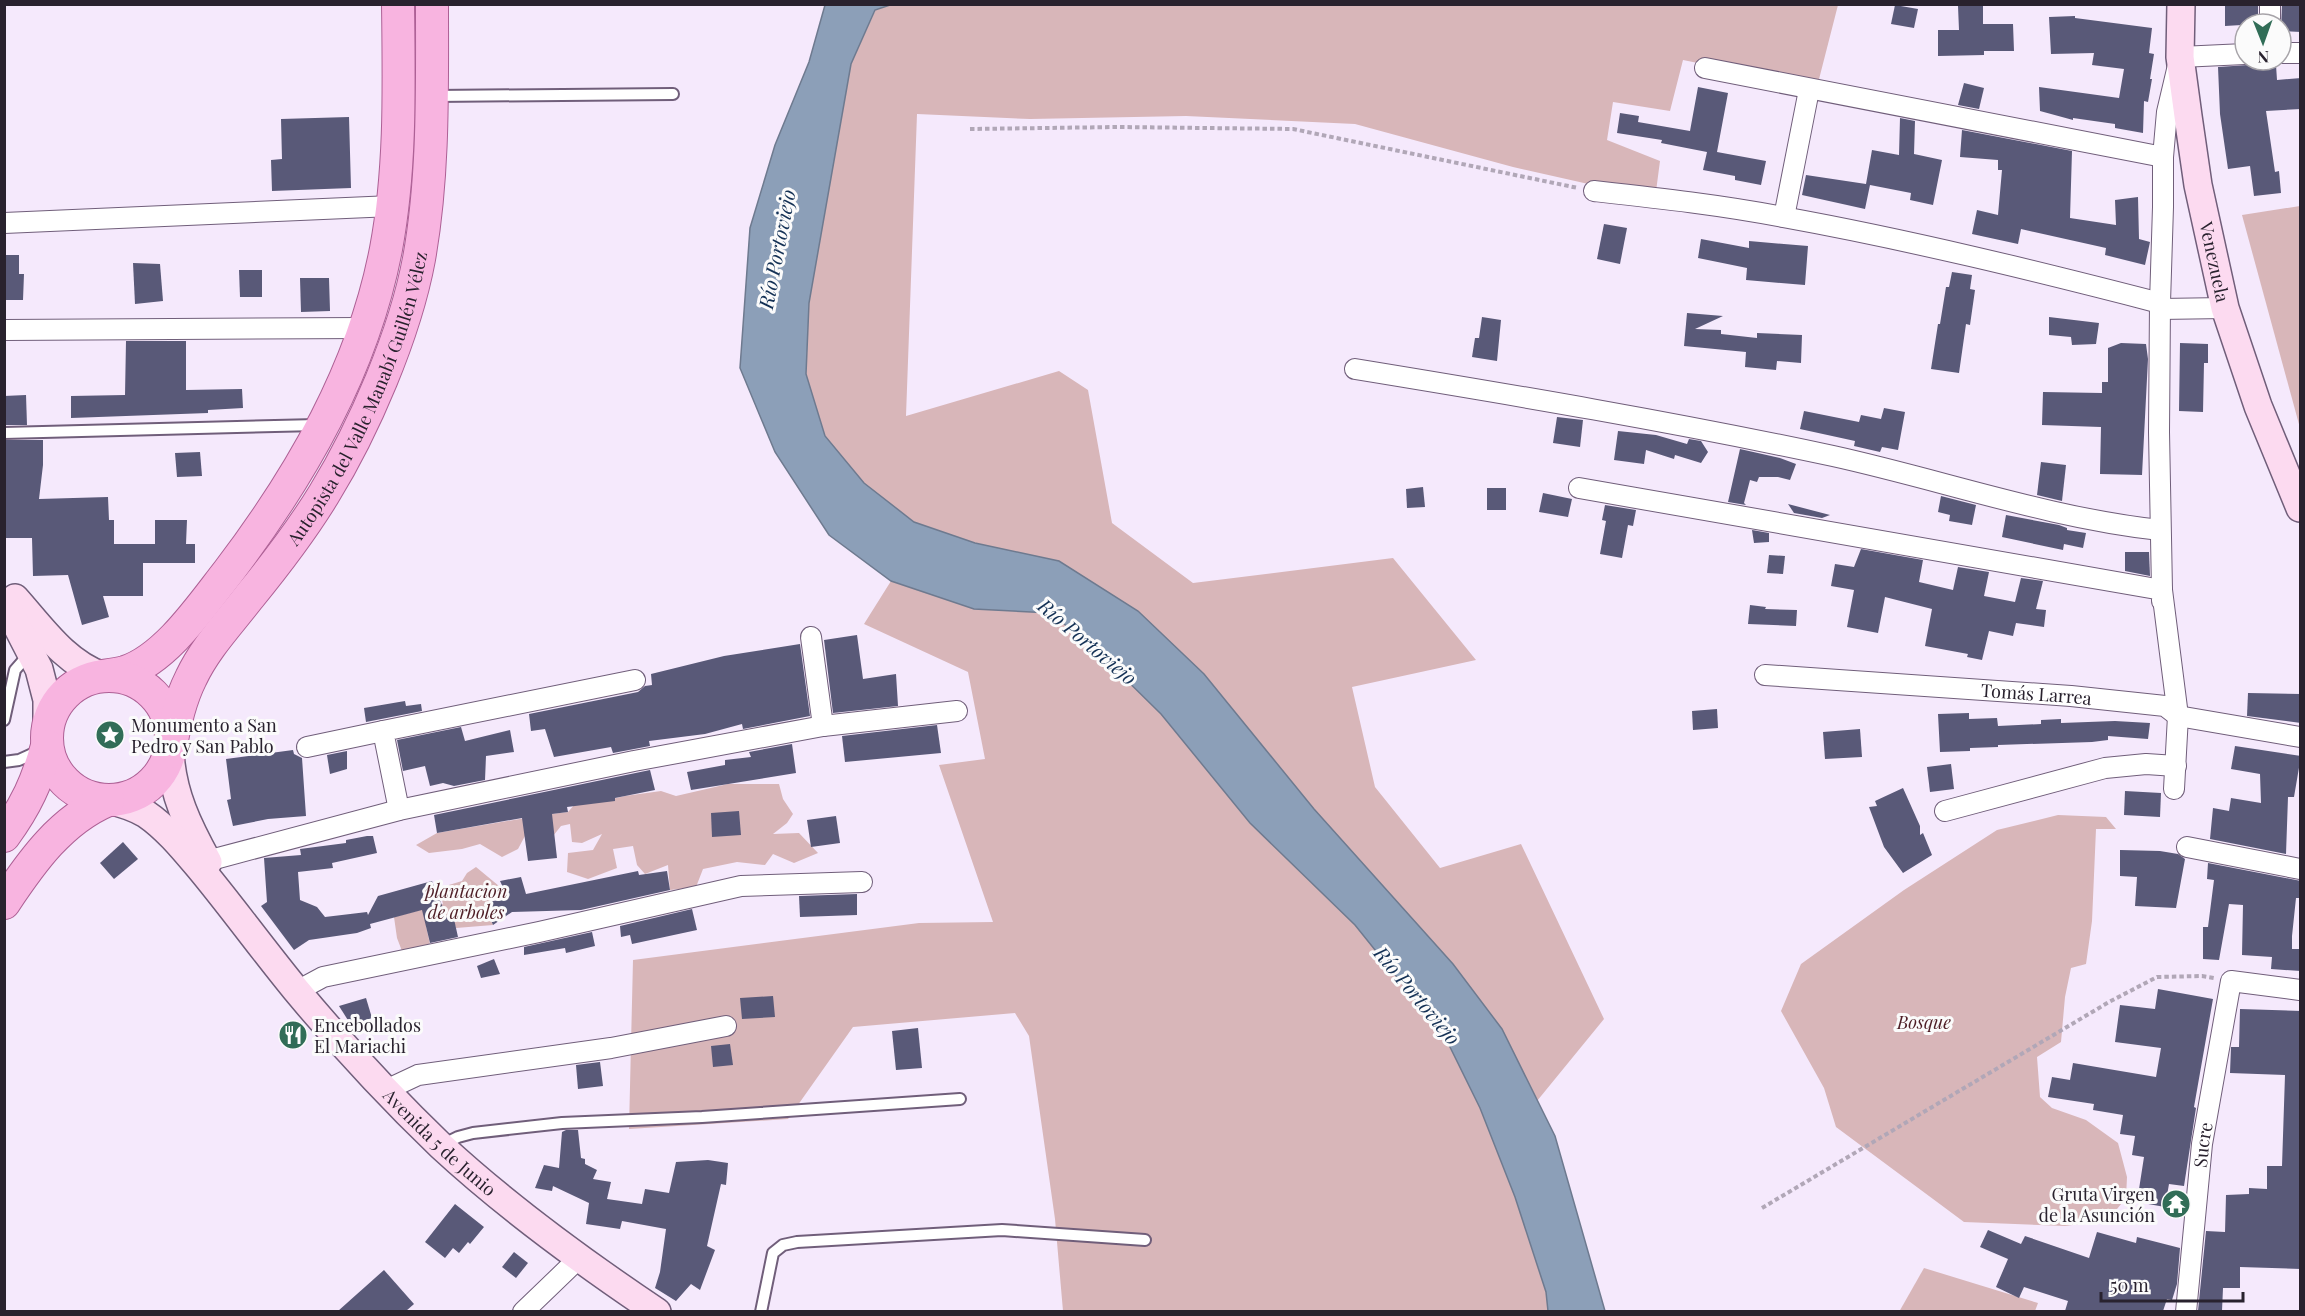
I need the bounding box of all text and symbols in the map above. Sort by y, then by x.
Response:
north arrow [2233,12,2293,72]
text: N [2257,47,2269,68]
water label: Río Portoviejo [751,187,801,312]
street label: Venezuela [2194,219,2235,304]
street label: Autopista del Valle Manabí Guillén Vélez [281,250,432,551]
water label: Río Portoviejo [1032,591,1143,690]
street label: Tomás Larrea [1980,678,2093,710]
place label: Monumento a San Pedro y San Pablo [131,713,277,758]
place icon: Monumento a San Pedro y San Pablo [94,719,126,751]
park label: plantacion de arboles [423,879,507,924]
water label: Río Portoviejo [1368,939,1467,1050]
park label: Bosque [1896,1010,1951,1034]
place label: Encebollados El Mariachi [314,1013,421,1058]
restaurant icon: Encebollados El Mariachi [277,1019,309,1051]
street label: Avenida 5 de Junio [377,1083,501,1201]
street label: Sucre [2188,1120,2218,1169]
place label: Gruta Virgen de la Asunción [2039,1182,2155,1227]
temple icon: Gruta Virgen de la Asunción [2160,1188,2192,1220]
scale bar [2101,1265,2244,1303]
text: 50 m [2110,1273,2149,1297]

